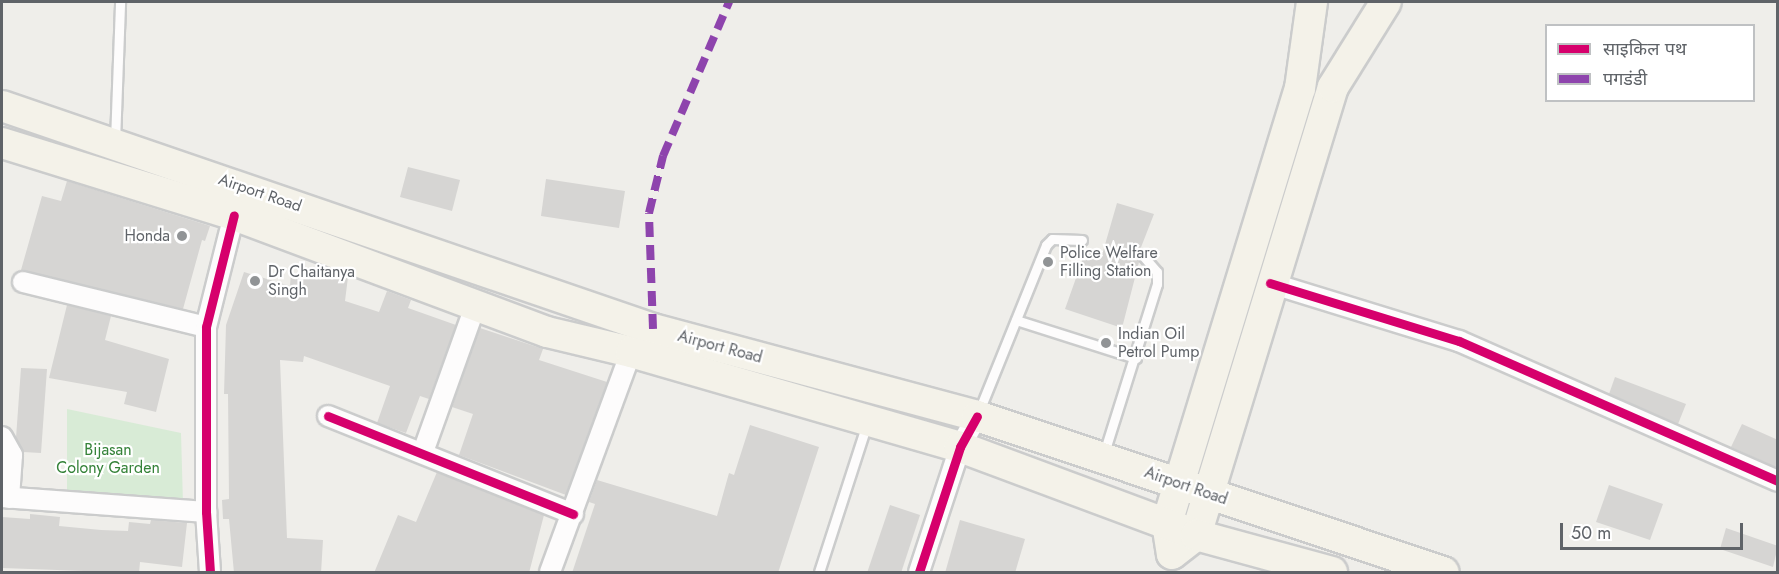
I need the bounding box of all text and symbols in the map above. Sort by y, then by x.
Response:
legend [1545,24,1755,102]
text: साइकिल पथ [1603,36,1686,62]
text: पगडंडी [1603,66,1647,92]
street label: Airport Road [216,170,304,216]
place label: Honda [125,226,170,246]
marker: Honda [175,229,189,243]
place label: Police Welfare Filling Station [1060,243,1158,281]
marker: Police Welfare Filling Station [1041,255,1055,269]
place label: Dr Chaitanya Singh [268,262,355,300]
marker: Dr Chaitanya Singh [246,272,264,290]
place label: Indian Oil Petrol Pump [1118,324,1199,362]
street label: Airport Road [676,327,764,367]
marker: Indian Oil Petrol Pump [1099,336,1113,350]
park label: Bijasan Colony Garden [56,440,160,478]
street label: Airport Road [1142,463,1230,509]
scale bar [1563,511,1746,549]
text: 50 m [1571,520,1611,546]

